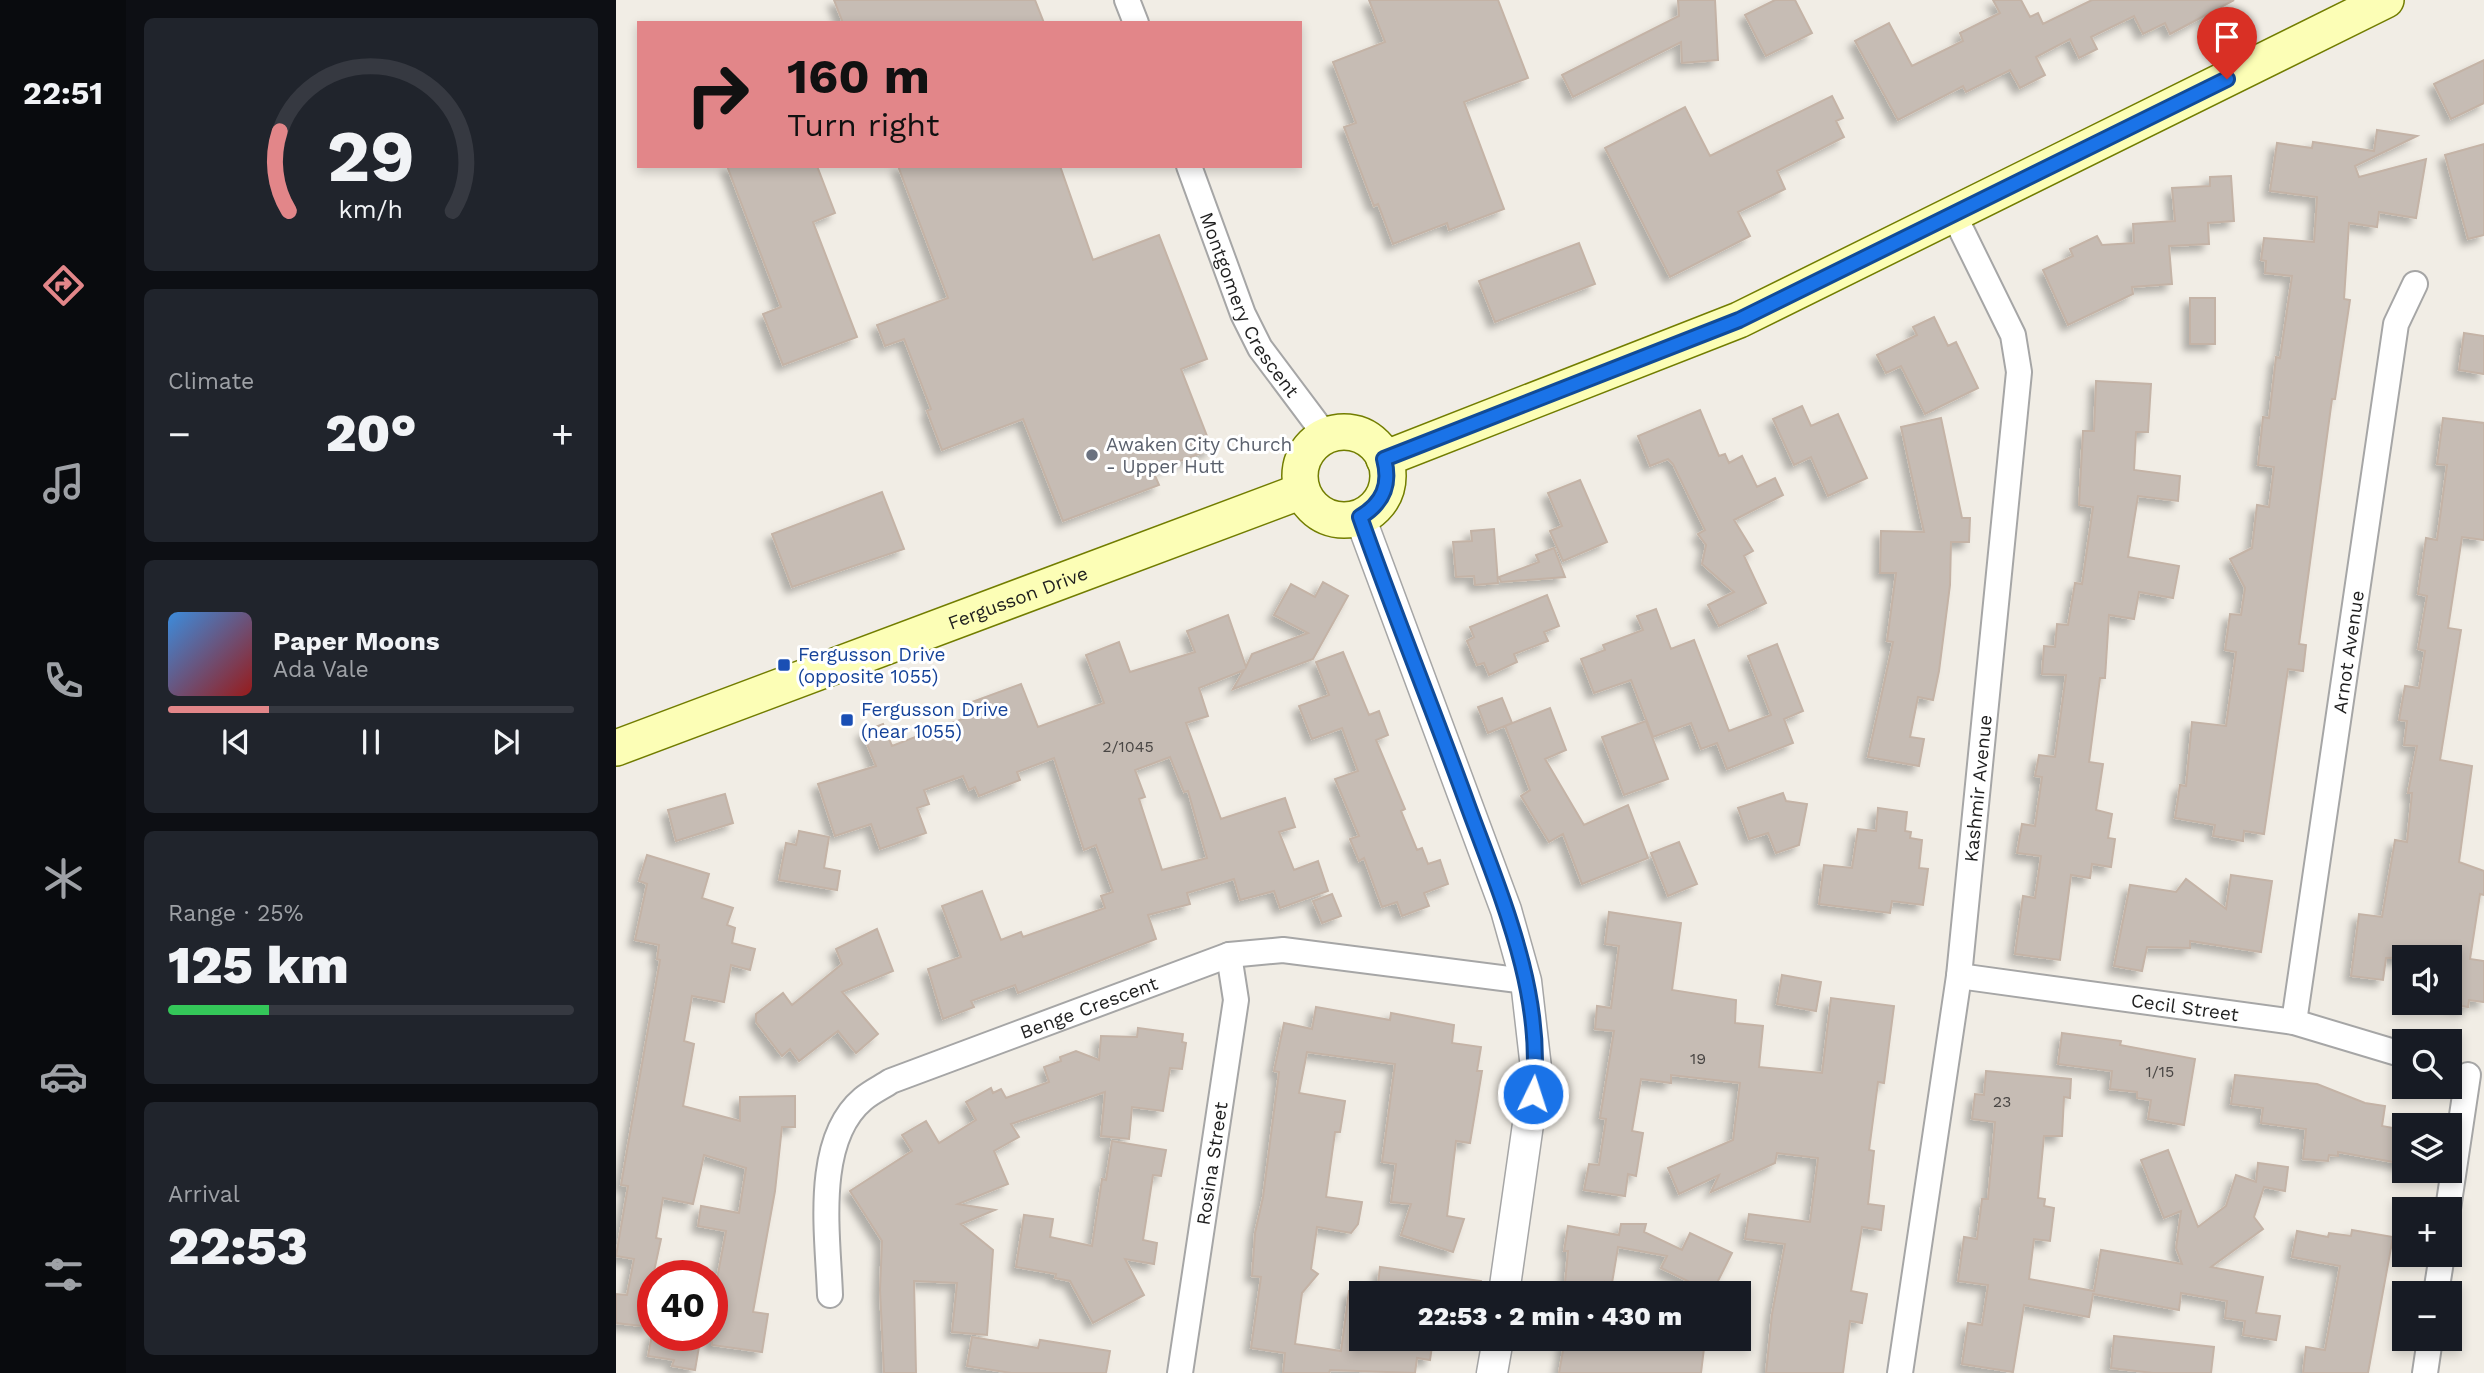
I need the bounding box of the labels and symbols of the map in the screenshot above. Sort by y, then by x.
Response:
pin [2197,7,2257,79]
street label: Montgomery Crescent [1195,209,1304,402]
place label: Awaken City Church - Upper Hutt [1106,433,1292,478]
marker: Awaken City Church - Upper Hutt [1084,447,1100,463]
street label: Fergusson Drive [945,561,1091,635]
street label: Arnot Avenue [2328,589,2369,715]
place label: Fergusson Drive (opposite 1055) [798,643,946,688]
marker: Fergusson Drive (opposite 1055) [776,657,792,673]
place label: Fergusson Drive (near 1055) [861,698,1009,743]
marker: Fergusson Drive (near 1055) [839,712,855,728]
street label: Kashmir Avenue [1959,713,1997,863]
house number: 2/1045 [1102,737,1154,756]
street label: Benge Crescent [1017,972,1161,1044]
street label: Cecil Street [2129,989,2240,1026]
house number: 19 [1690,1049,1706,1068]
position arrow [1496,1057,1570,1131]
house number: 1/15 [2146,1062,2174,1081]
house number: 23 [1993,1092,2011,1111]
street label: Rosina Street [1191,1100,1233,1227]
speed limit sign: 40 [637,1260,728,1351]

